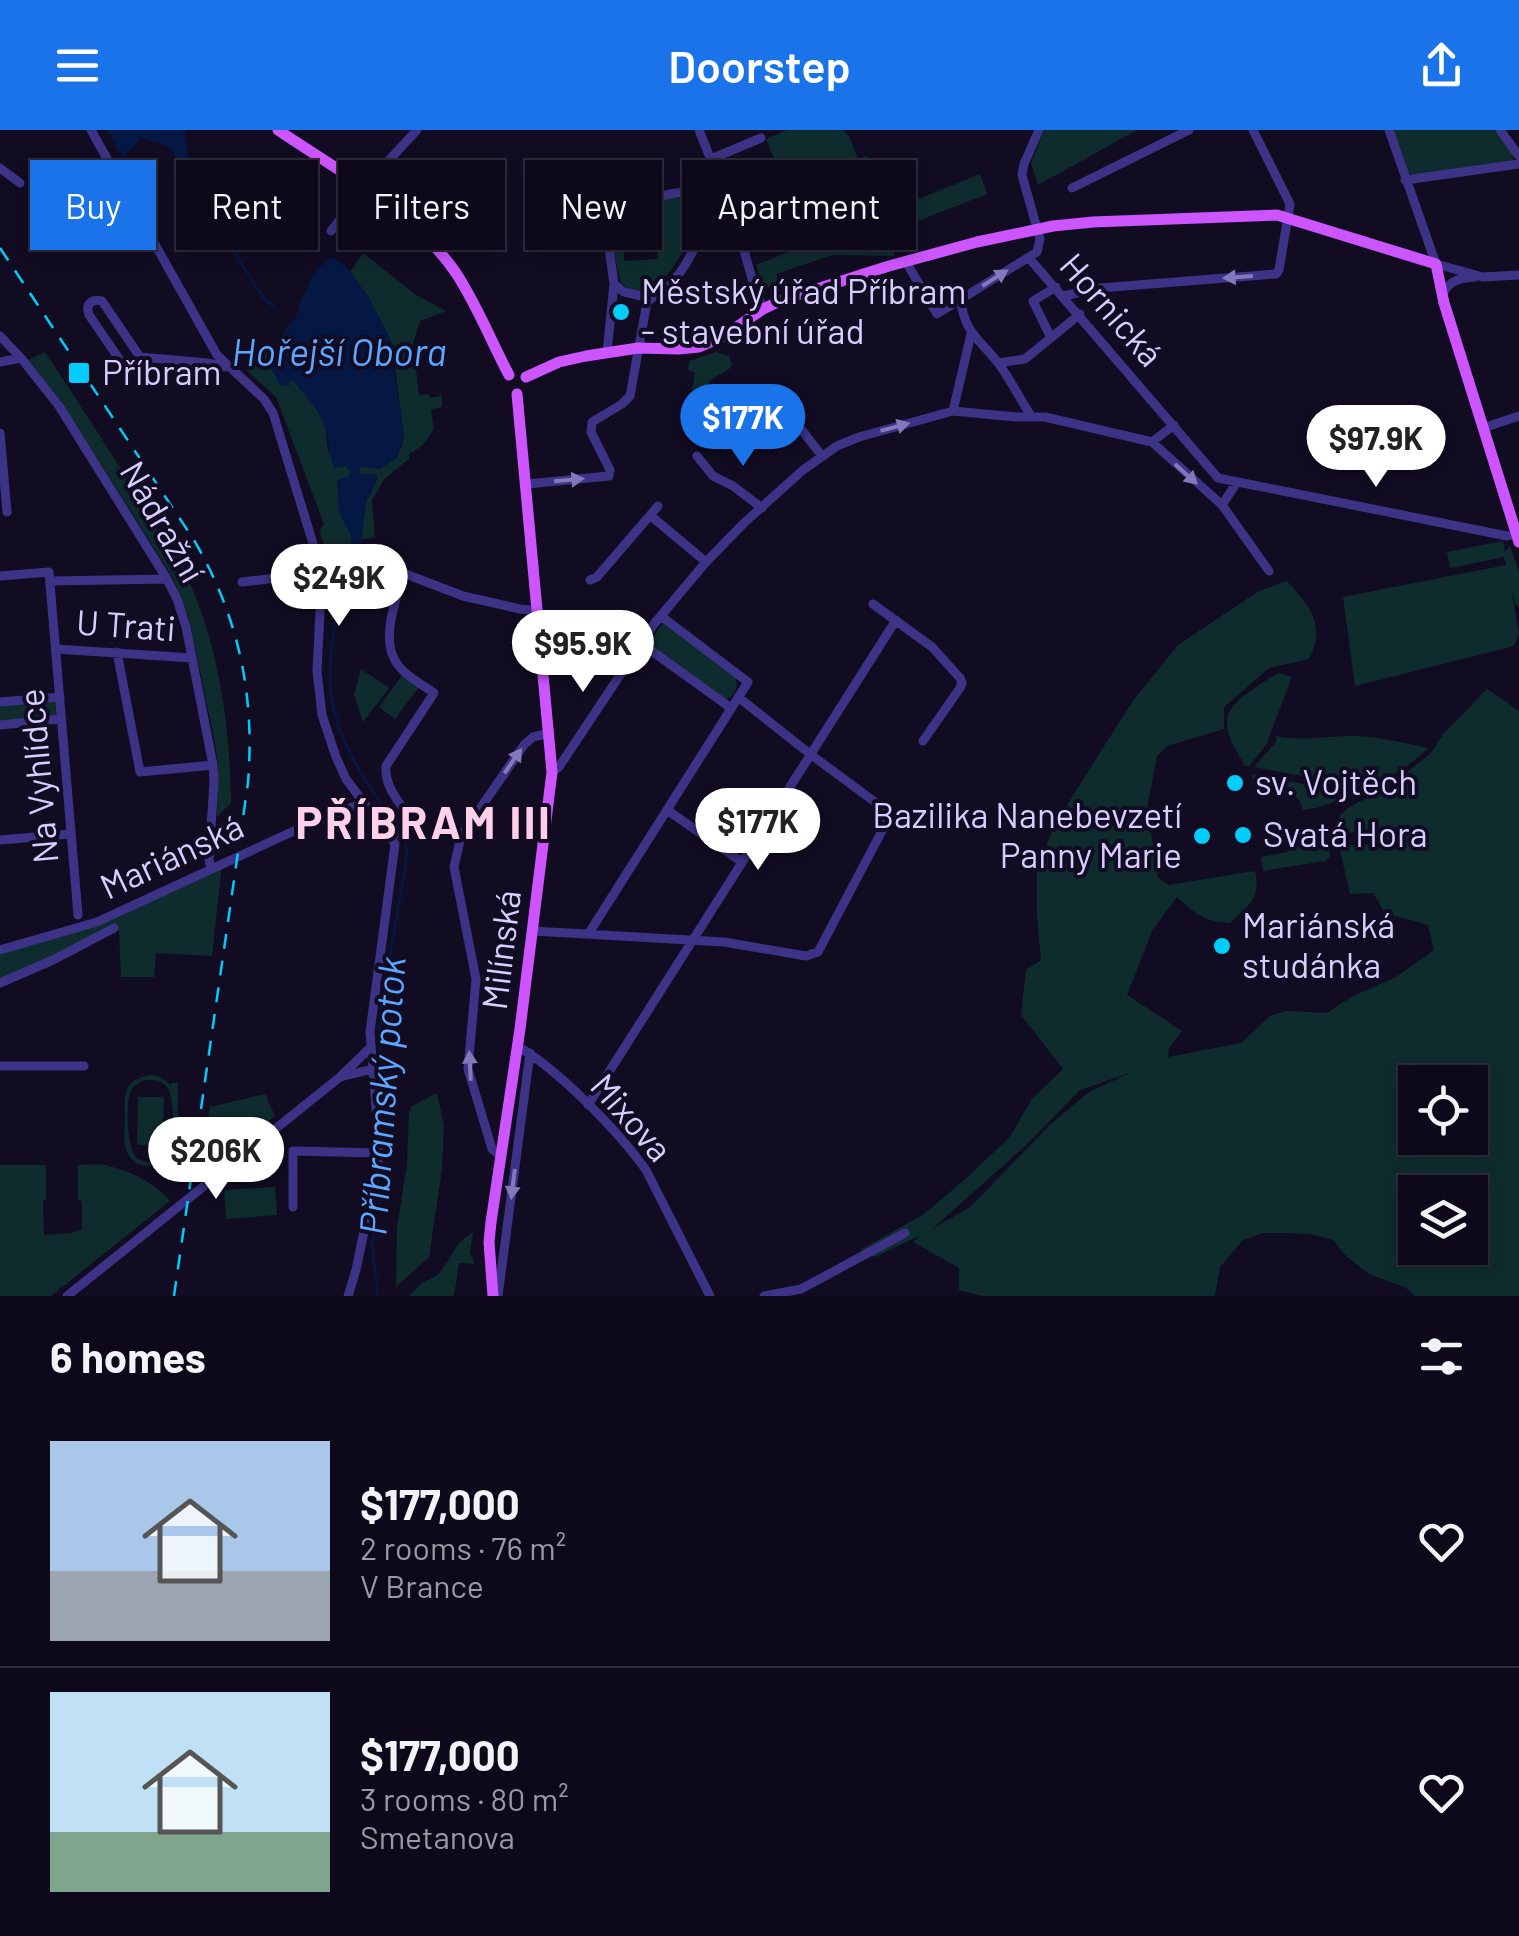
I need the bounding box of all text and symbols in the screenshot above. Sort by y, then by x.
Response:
icon: menu [50,38,105,93]
text: Doorstep [668,38,851,92]
icon: share [1414,38,1469,93]
chip: Buy [30,160,156,250]
chip: Rent [176,160,318,250]
chip: Filters [338,160,505,250]
chip: New [525,160,662,250]
chip: Apartment [682,160,916,250]
street label: Hornická [1052,244,1173,374]
place label: Městský úřad Příbram - stavební úřad [641,269,966,351]
one-way arrow [1221,269,1253,285]
one-way arrow [981,270,1009,288]
marker: Městský úřad Příbram - stavební úřad [610,301,632,323]
water label: Hořejší Obora [231,328,447,374]
place label: Příbram [102,350,222,392]
marker: Příbram [66,360,92,386]
pin: $177K [673,384,813,469]
text: $177K [702,397,784,435]
pin: $97.9K [1295,405,1457,490]
one-way arrow [880,418,911,434]
text: $97.9K [1329,418,1423,456]
street label: Nádražní [112,453,215,589]
one-way arrow [1173,462,1198,484]
one-way arrow [553,472,585,488]
pin: $249K [269,544,409,629]
text: $249K [293,557,385,595]
street label: U Trati [75,600,177,648]
pin: $95.9K [502,610,664,695]
text: $95.9K [534,623,632,661]
street label: Na Vyhlídce [8,687,66,865]
one-way arrow [503,748,522,774]
place label: sv. Vojtěch [1255,760,1417,802]
marker: sv. Vojtěch [1224,772,1246,794]
pin: $177K [688,788,828,873]
place label: Bazilika Nanebevzetí Panny Marie [872,793,1182,875]
district label: PŘÍBRAM III [296,794,552,848]
text: $177K [717,801,799,839]
street label: Mariánská [93,804,249,907]
place label: Svatá Hora [1263,812,1428,854]
marker: Svatá Hora [1232,824,1254,846]
marker: Bazilika Nanebevzetí Panny Marie [1191,825,1213,847]
street label: Milínská [472,888,528,1012]
place label: Mariánská studánka [1242,903,1395,985]
marker: Mariánská studánka [1211,935,1233,957]
water label: Příbramský potok [348,955,414,1236]
one-way arrow [462,1049,478,1081]
street label: Mixova [583,1064,682,1169]
map controls [1398,1065,1488,1265]
button: locate [1398,1065,1488,1155]
pin: $206K [146,1117,286,1202]
text: $206K [170,1130,262,1168]
one-way arrow [505,1169,521,1200]
button: layers [1398,1175,1488,1265]
icon: filters [1414,1329,1469,1384]
text: 6 homes [50,1331,206,1381]
text: $177,000 [360,1478,520,1528]
icon: home [130,1481,250,1601]
icon: heart [1414,1514,1469,1569]
text: 2 rooms · 76 m² [360,1528,566,1566]
text: V Brance [360,1566,484,1604]
text: $177,000 [360,1729,520,1779]
icon: home [130,1732,250,1852]
icon: heart [1414,1765,1469,1820]
text: 3 rooms · 80 m² [360,1779,569,1817]
text: Smetanova [360,1817,515,1855]

